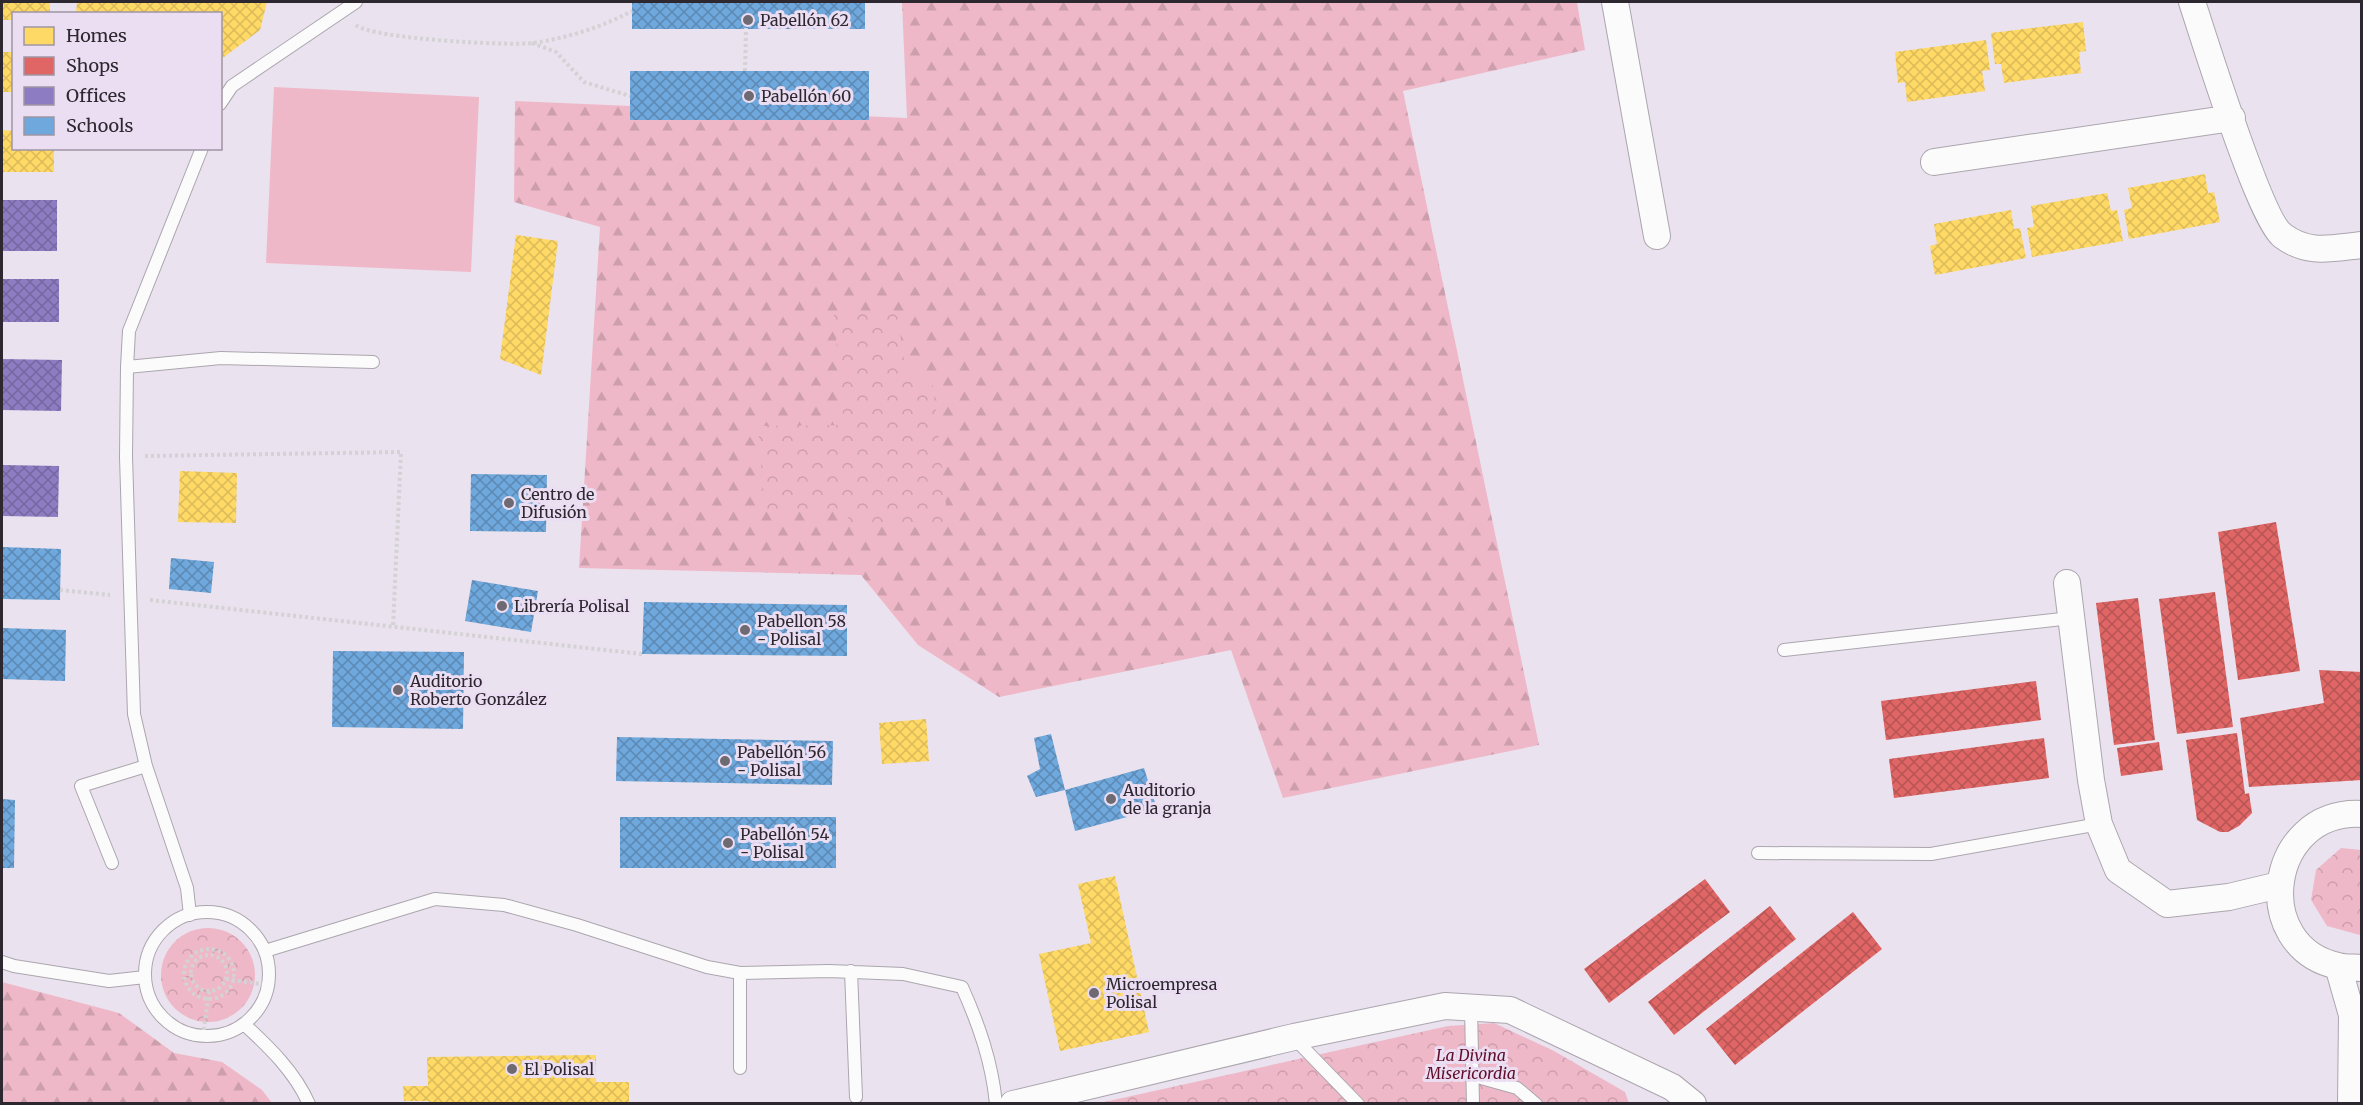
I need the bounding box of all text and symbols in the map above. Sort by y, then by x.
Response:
place label: Pabellón 62 [760,10,849,30]
legend [12,12,222,150]
marker: Pabellón 62 [741,13,755,27]
text: Homes [66,24,127,47]
text: Shops [66,54,119,77]
text: Offices [66,84,126,107]
place label: Pabellón 60 [761,86,851,106]
marker: Pabellón 60 [742,89,756,103]
text: Schools [66,114,134,137]
place label: Centro de Difusión [521,484,594,522]
marker: Centro de Difusión [502,496,516,510]
place label: Librería Polisal [514,596,629,616]
marker: Librería Polisal [495,599,509,613]
place label: Pabellon 58 - Polisal [757,611,846,649]
marker: Pabellon 58 - Polisal [738,623,752,637]
place label: Auditorio Roberto González [409,671,547,709]
marker: Auditorio Roberto González [391,683,405,697]
place label: Pabellón 56 - Polisal [737,742,827,780]
marker: Pabellón 56 - Polisal [718,754,732,768]
place label: Auditorio de la granja [1122,780,1212,818]
marker: Auditorio de la granja [1104,792,1118,806]
place label: Pabellón 54 - Polisal [740,824,830,862]
marker: Pabellón 54 - Polisal [721,836,735,850]
place label: Microempresa Polisal [1106,974,1218,1012]
marker: Microempresa Polisal [1087,986,1101,1000]
park label: La Divina Misericordia [1425,1045,1516,1083]
place label: El Polisal [524,1059,594,1079]
marker: El Polisal [505,1062,519,1076]

